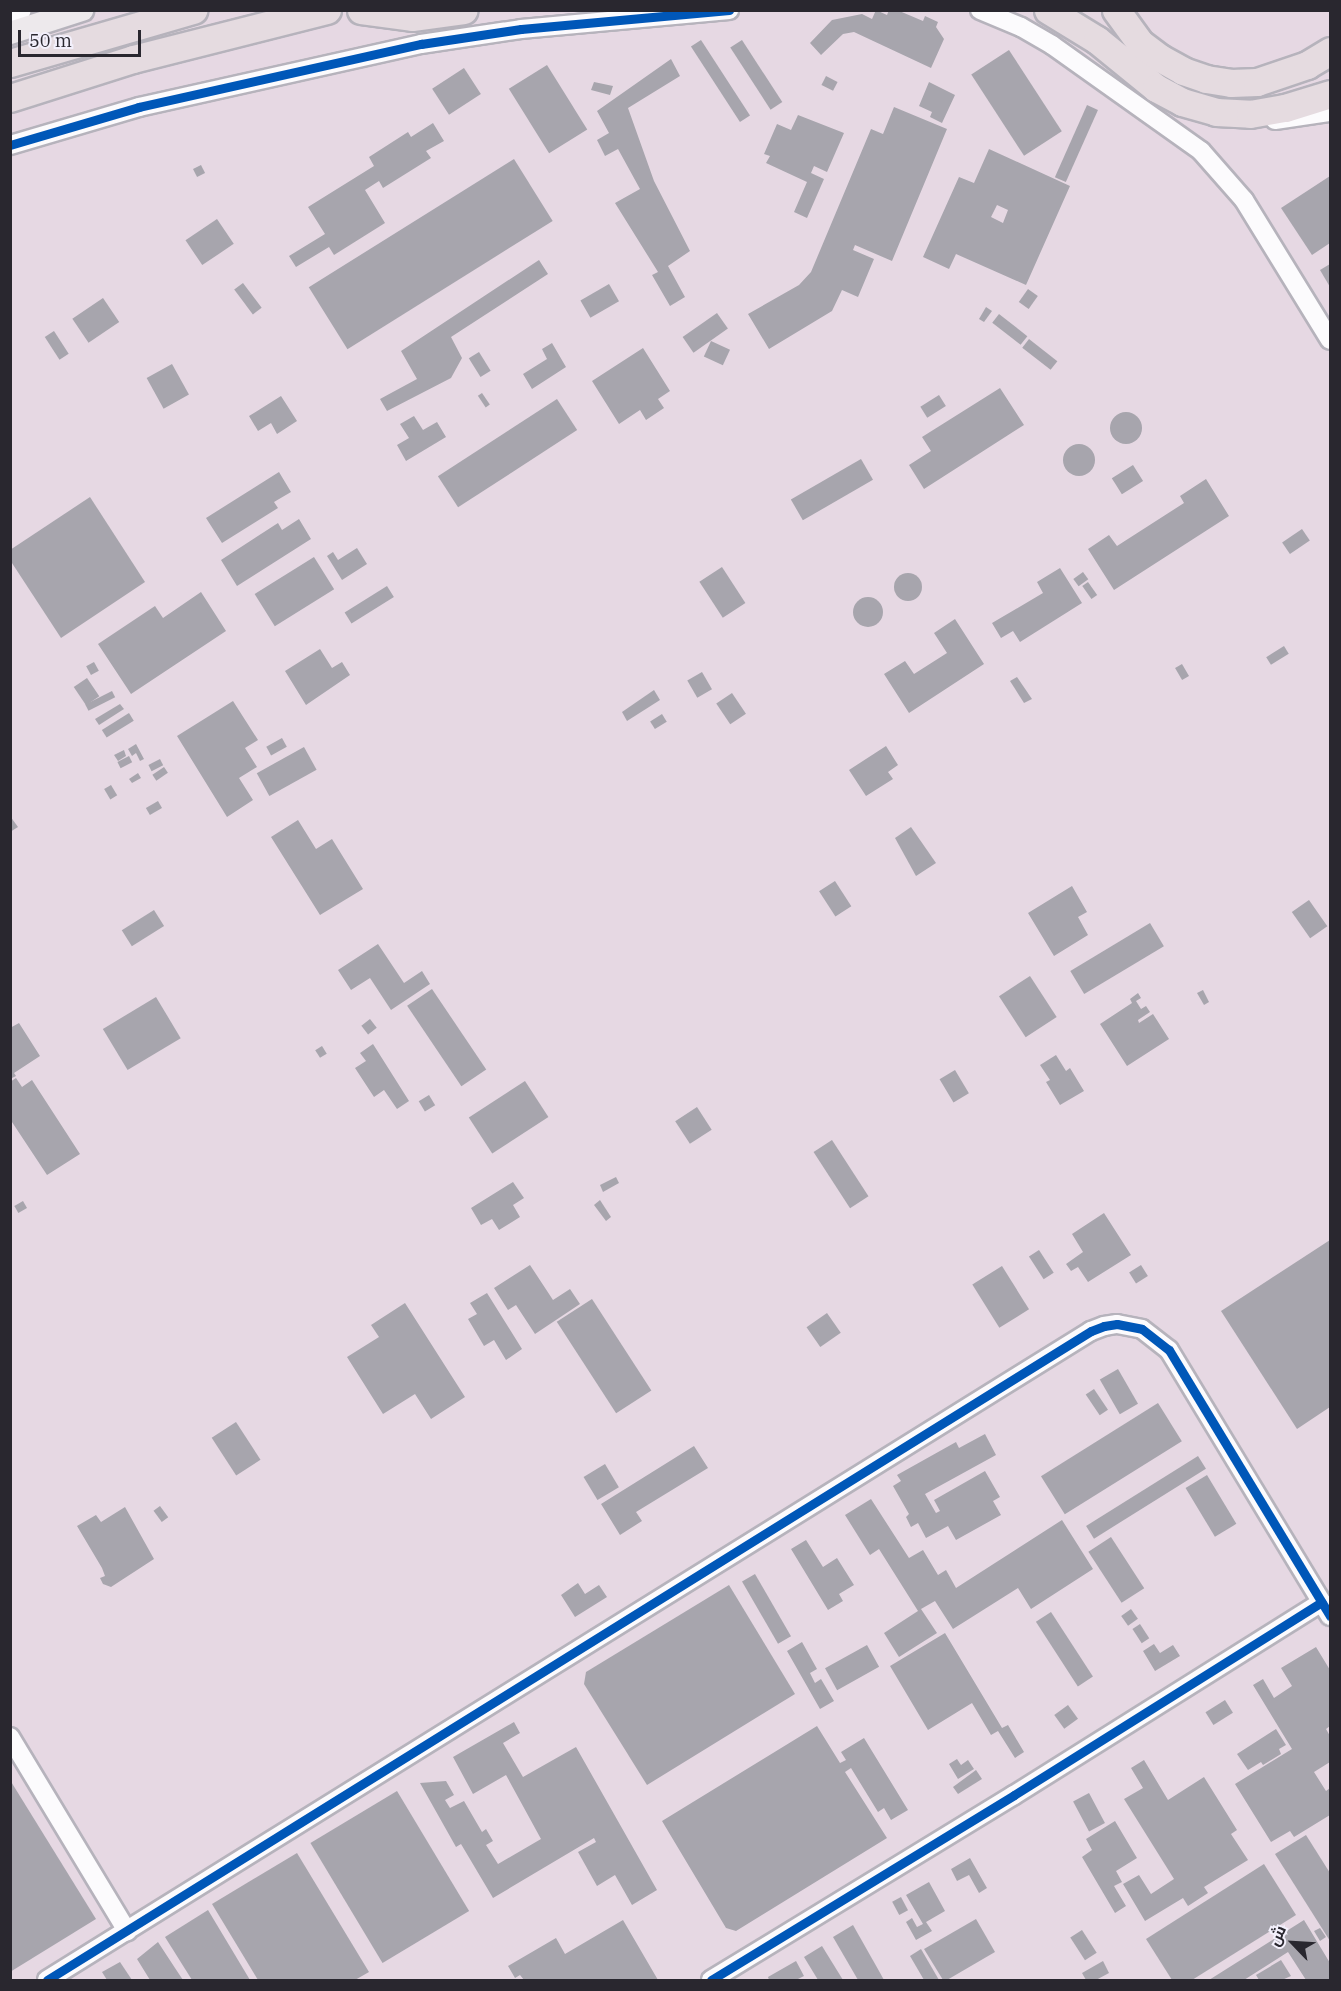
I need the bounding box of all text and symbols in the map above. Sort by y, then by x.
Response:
scale bar [21,18,144,56]
text: 50 m [29,29,72,52]
north arrow [1263,1913,1323,1973]
text: ش [1263,1922,1290,1949]

